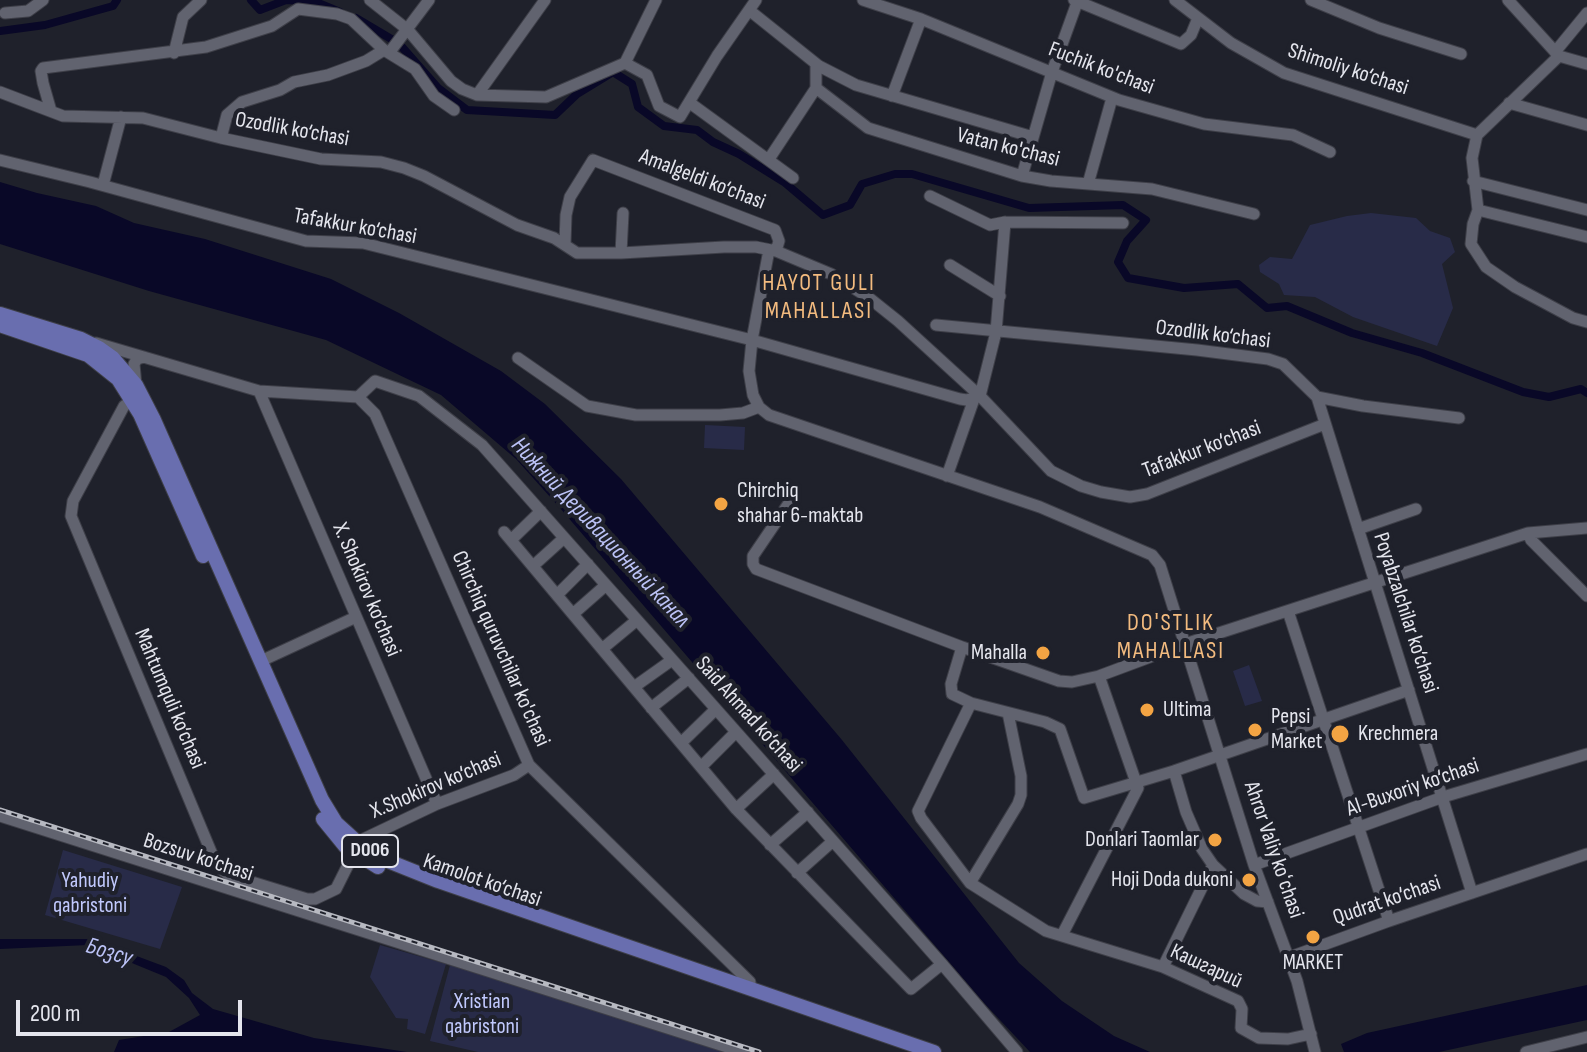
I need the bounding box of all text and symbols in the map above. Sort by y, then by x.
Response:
street label: Fuchik ko'chasi [1044,37,1158,101]
street label: Shimoliy ko‘chasi [1284,38,1412,102]
street label: Ozodlik ko‘chasi [233,107,351,153]
street label: Vatan ko'chasi [954,122,1062,174]
street label: Amalgeldi ko‘chasi [635,144,769,216]
street label: Tafakkur ko‘chasi [291,203,419,251]
district label: HAYOT GULI MAHALLASI [762,270,876,326]
street label: Ozodlik ko‘chasi [1154,315,1272,355]
street label: Tafakkur ko‘chasi [1139,415,1265,485]
water label: Нижний Деривационный канал [504,432,696,634]
place label: Chirchiq shahar 6-maktab [737,478,863,530]
marker: Chirchiq shahar 6-maktab [712,495,730,513]
street label: X. Shokirov ko‘chasi [326,519,406,661]
street label: Poyabzalchilar ko‘chasi [1367,529,1443,697]
street label: Chirchiq quruvchilar ko'chasi [445,547,555,751]
district label: DO'STLIK MAHALLASI [1117,610,1225,666]
street label: Mahtumquli ko‘chasi [128,625,210,773]
place label: Mahalla [971,640,1027,666]
marker: Mahalla [1034,644,1052,662]
street label: Said Ahmad ko‘chasi [689,651,807,779]
place label: Ultima [1163,697,1211,723]
marker: Ultima [1138,701,1156,719]
place label: Pepsi Market [1271,704,1322,756]
marker: Pepsi Market [1246,721,1264,739]
place label: Krechmera [1358,721,1438,747]
marker: Krechmera [1329,723,1351,745]
street label: X.Shokirov ko‘chasi [367,747,505,825]
street label: Al-Buxoriy ko‘chasi [1343,753,1483,823]
street label: Ahror Valiy koʻchasi [1237,778,1309,922]
place label: Donlari Taomlar [1085,827,1199,853]
street label: Bozsuv ko‘chasi [140,828,256,888]
marker: Donlari Taomlar [1206,831,1224,849]
road number: D006 [342,835,398,867]
street label: Kamolot ko‘chasi [419,848,545,914]
place label: Hoji Doda dukoni [1111,867,1233,893]
park label: Yahudiy qabristoni [53,868,127,920]
street label: Qudrat ko‘chasi [1330,870,1444,932]
marker: Hoji Doda dukoni [1240,871,1258,889]
marker: MARKET [1304,928,1322,946]
water label: Бозсу [82,932,136,974]
street label: Кашгарий [1166,939,1246,995]
place label: MARKET [1283,950,1343,976]
scale bar [20,984,246,1034]
park label: Xristian qabristoni [445,989,519,1040]
text: 200 m [30,999,81,1028]

